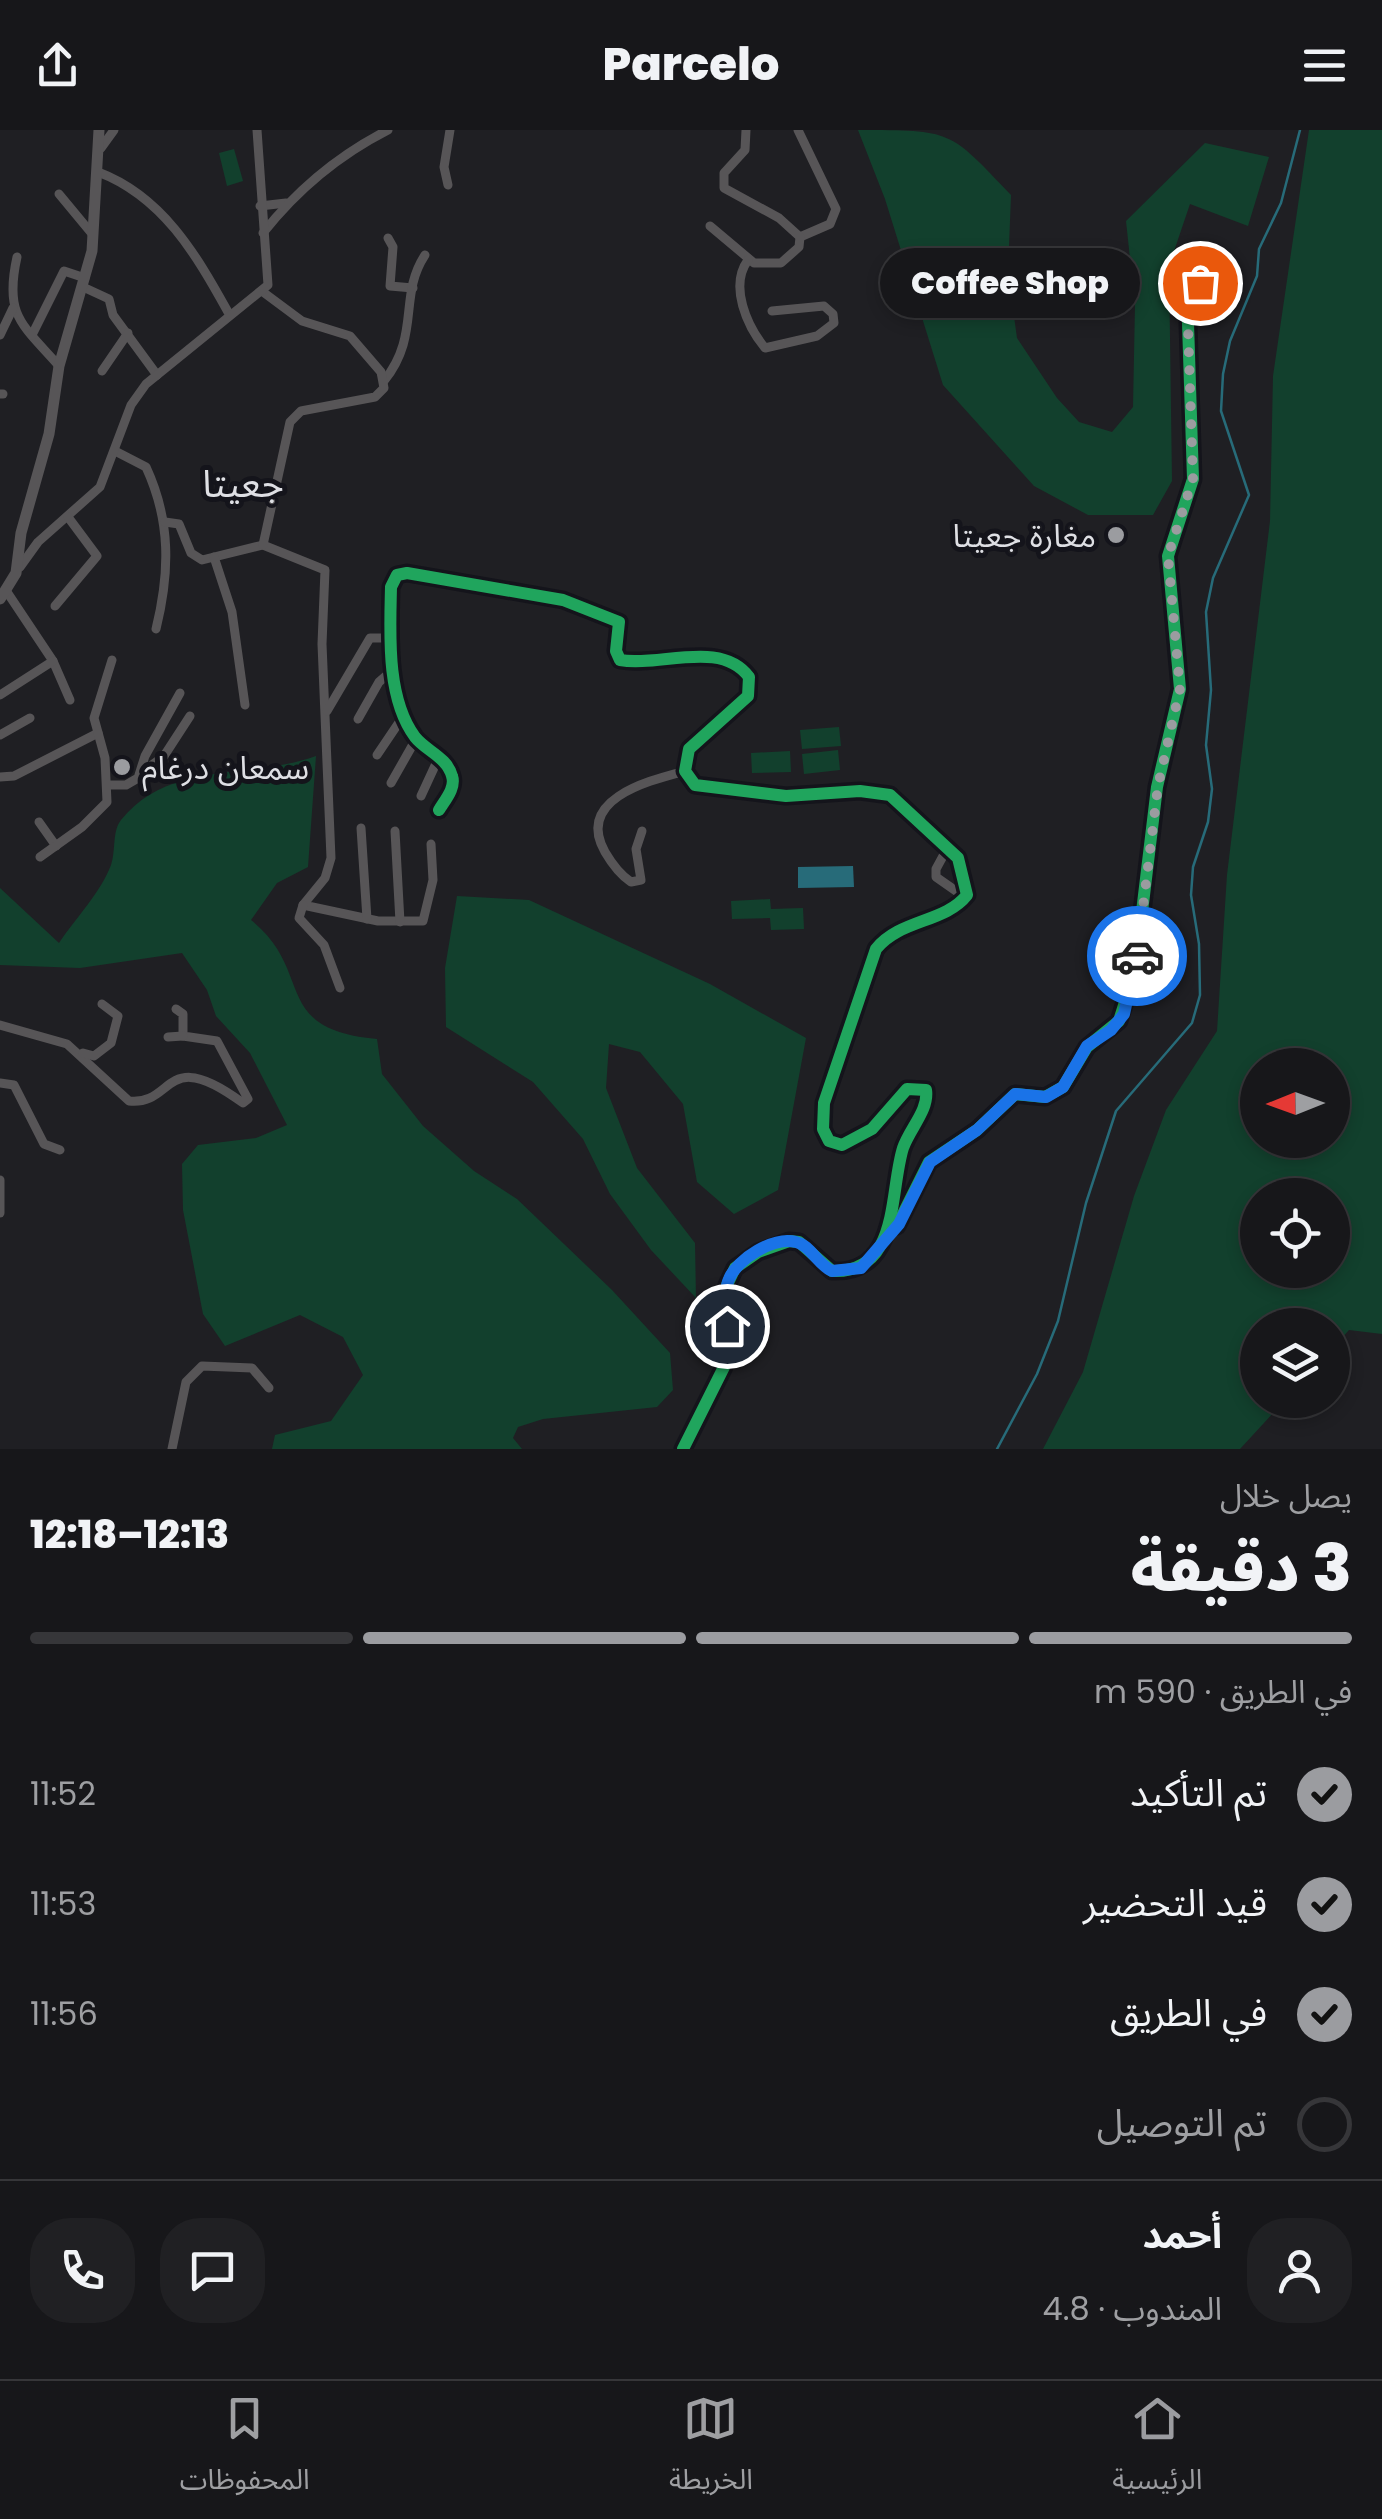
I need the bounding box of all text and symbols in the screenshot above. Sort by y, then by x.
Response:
text: Parcelo [603,33,779,96]
icon: share [30,38,85,93]
icon: menu [1297,38,1352,93]
pin [1158,241,1243,326]
callout: Coffee Shop [880,248,1140,318]
icon: bag [1173,256,1228,311]
text: Coffee Shop [911,260,1109,305]
district label: جعيتا [202,457,284,510]
place label: مغارة جعيتا [953,513,1096,558]
marker: مغارة جعيتا [1105,524,1127,546]
place label: سمعان درغام [142,745,309,792]
marker: سمعان درغام [111,756,133,778]
courier [1087,906,1187,1006]
icon: car [1110,929,1165,984]
north arrow [1240,1048,1350,1158]
map controls [1240,1048,1350,1418]
button: locate [1240,1178,1350,1288]
pin [685,1284,770,1369]
icon: home [700,1299,755,1354]
button: layers [1240,1308,1350,1418]
text: يصل خلال [1220,1473,1352,1518]
text: 12:13–12:18 [30,1508,229,1561]
text: 3 دقيقة [1130,1523,1352,1614]
text: في الطريق · 590 m [1094,1669,1352,1714]
text: تم التأكيد [1130,1766,1267,1819]
icon: check [1297,1767,1352,1822]
text: 11:52 [30,1771,96,1816]
text: قيد التحضير [1083,1876,1267,1929]
icon: check [1297,1877,1352,1932]
text: 11:53 [30,1881,96,1926]
text: في الطريق [1110,1986,1267,2039]
icon: check [1297,1987,1352,2042]
text: 11:56 [30,1991,98,2036]
text: تم التوصيل [1097,2096,1267,2149]
text: أحمد [1142,2208,1222,2261]
button: phone [30,2218,135,2323]
button: chat [160,2218,265,2323]
button: person [1247,2218,1352,2323]
text: المندوب · 4.8 [1043,2286,1222,2331]
tab: المحفوظات [180,2391,310,2510]
tab: الخريطة [669,2391,753,2510]
tab: الرئيسية [1112,2391,1202,2510]

